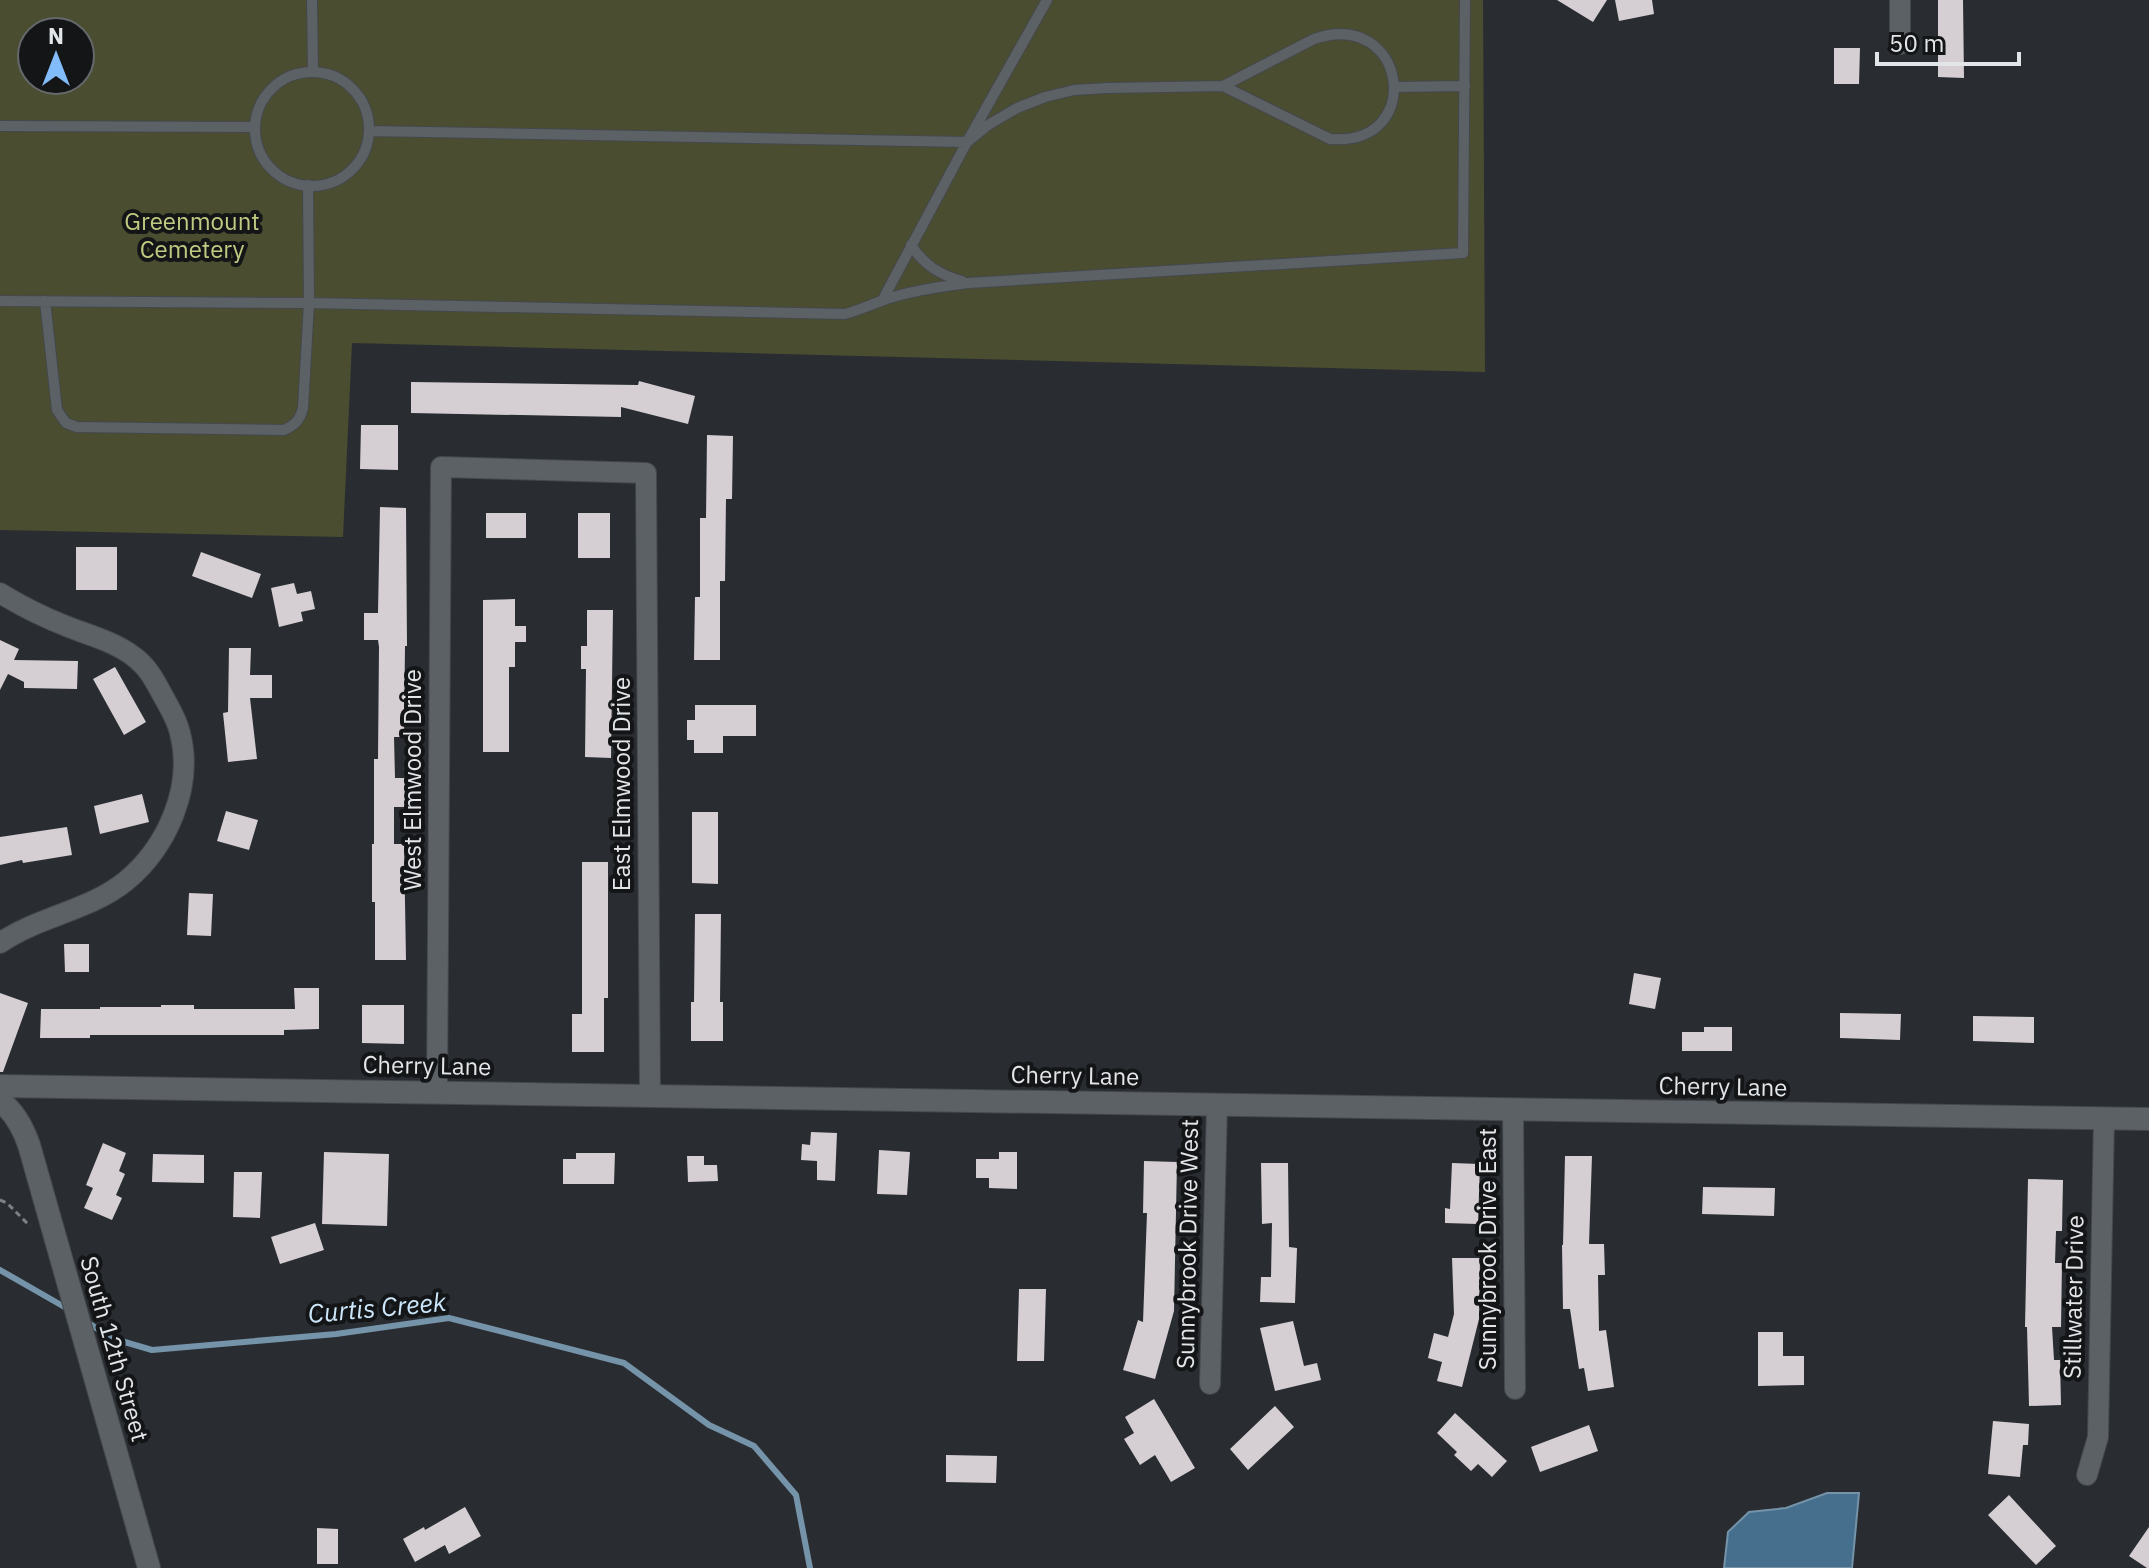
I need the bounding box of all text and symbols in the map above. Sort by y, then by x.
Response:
north arrow [16,16,96,96]
scale bar [1877,16,2019,66]
text: N [48,21,64,50]
text: 50 m [1889,27,1944,59]
park label: Greenmount Cemetery [124,205,260,265]
street label: West Elmwood Drive [396,669,428,891]
street label: East Elmwood Drive [605,677,637,891]
street label: Cherry Lane [362,1048,492,1082]
street label: Cherry Lane [1010,1058,1140,1092]
street label: Cherry Lane [1658,1069,1788,1103]
street label: Sunnybrook Drive West [1169,1119,1205,1369]
street label: Sunnybrook Drive East [1471,1128,1503,1370]
street label: Stillwater Drive [2056,1215,2090,1379]
street label: South 12th Street [73,1252,157,1445]
water label: Curtis Creek [306,1284,448,1330]

